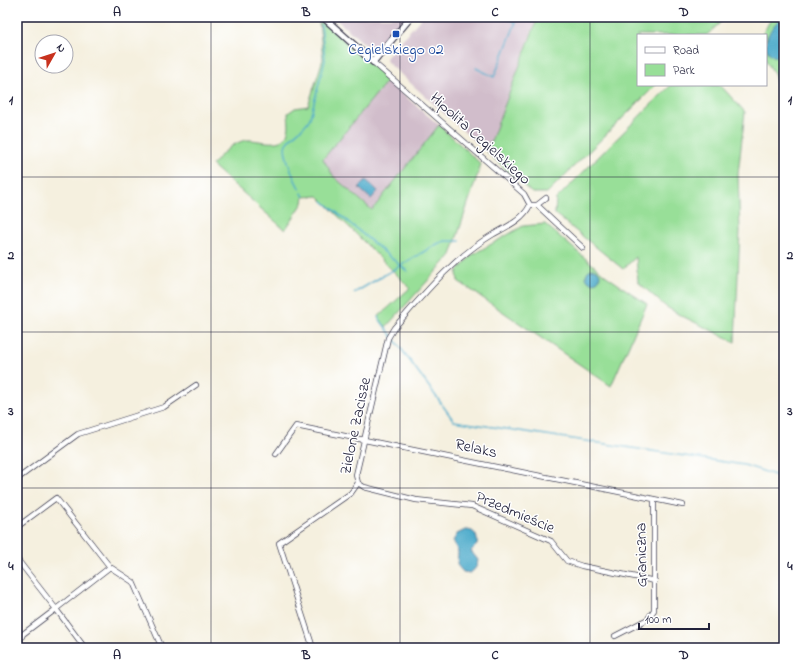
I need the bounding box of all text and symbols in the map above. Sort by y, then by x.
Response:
text: A [113,3,121,22]
text: B [301,3,311,22]
text: C [491,3,499,22]
text: D [678,3,689,22]
marker: Cegielskiego 02 [391,29,401,39]
north arrow [34,34,74,74]
legend [637,34,767,86]
place label: Cegielskiego 02 [348,38,444,62]
text: N [52,40,70,56]
text: Road [673,42,699,60]
text: Park [673,62,695,80]
street label: Hipolita Cegielskiego [424,87,536,191]
text: 1 [9,91,14,110]
text: 1 [788,91,793,110]
text: 2 [7,246,15,265]
text: 2 [786,246,794,265]
street label: Zielone Zacisze [334,374,378,477]
text: 3 [7,402,14,421]
text: 3 [786,402,793,421]
street label: Relaks [453,433,499,465]
street label: Przedmieście [472,486,559,541]
street label: Graniczna [629,522,655,588]
text: 4 [7,557,14,576]
text: 4 [786,557,793,576]
scale bar [639,605,709,631]
text: 100 m [645,611,672,629]
text: A [113,646,121,665]
text: B [301,646,311,665]
text: C [491,646,499,665]
text: D [678,646,689,665]

